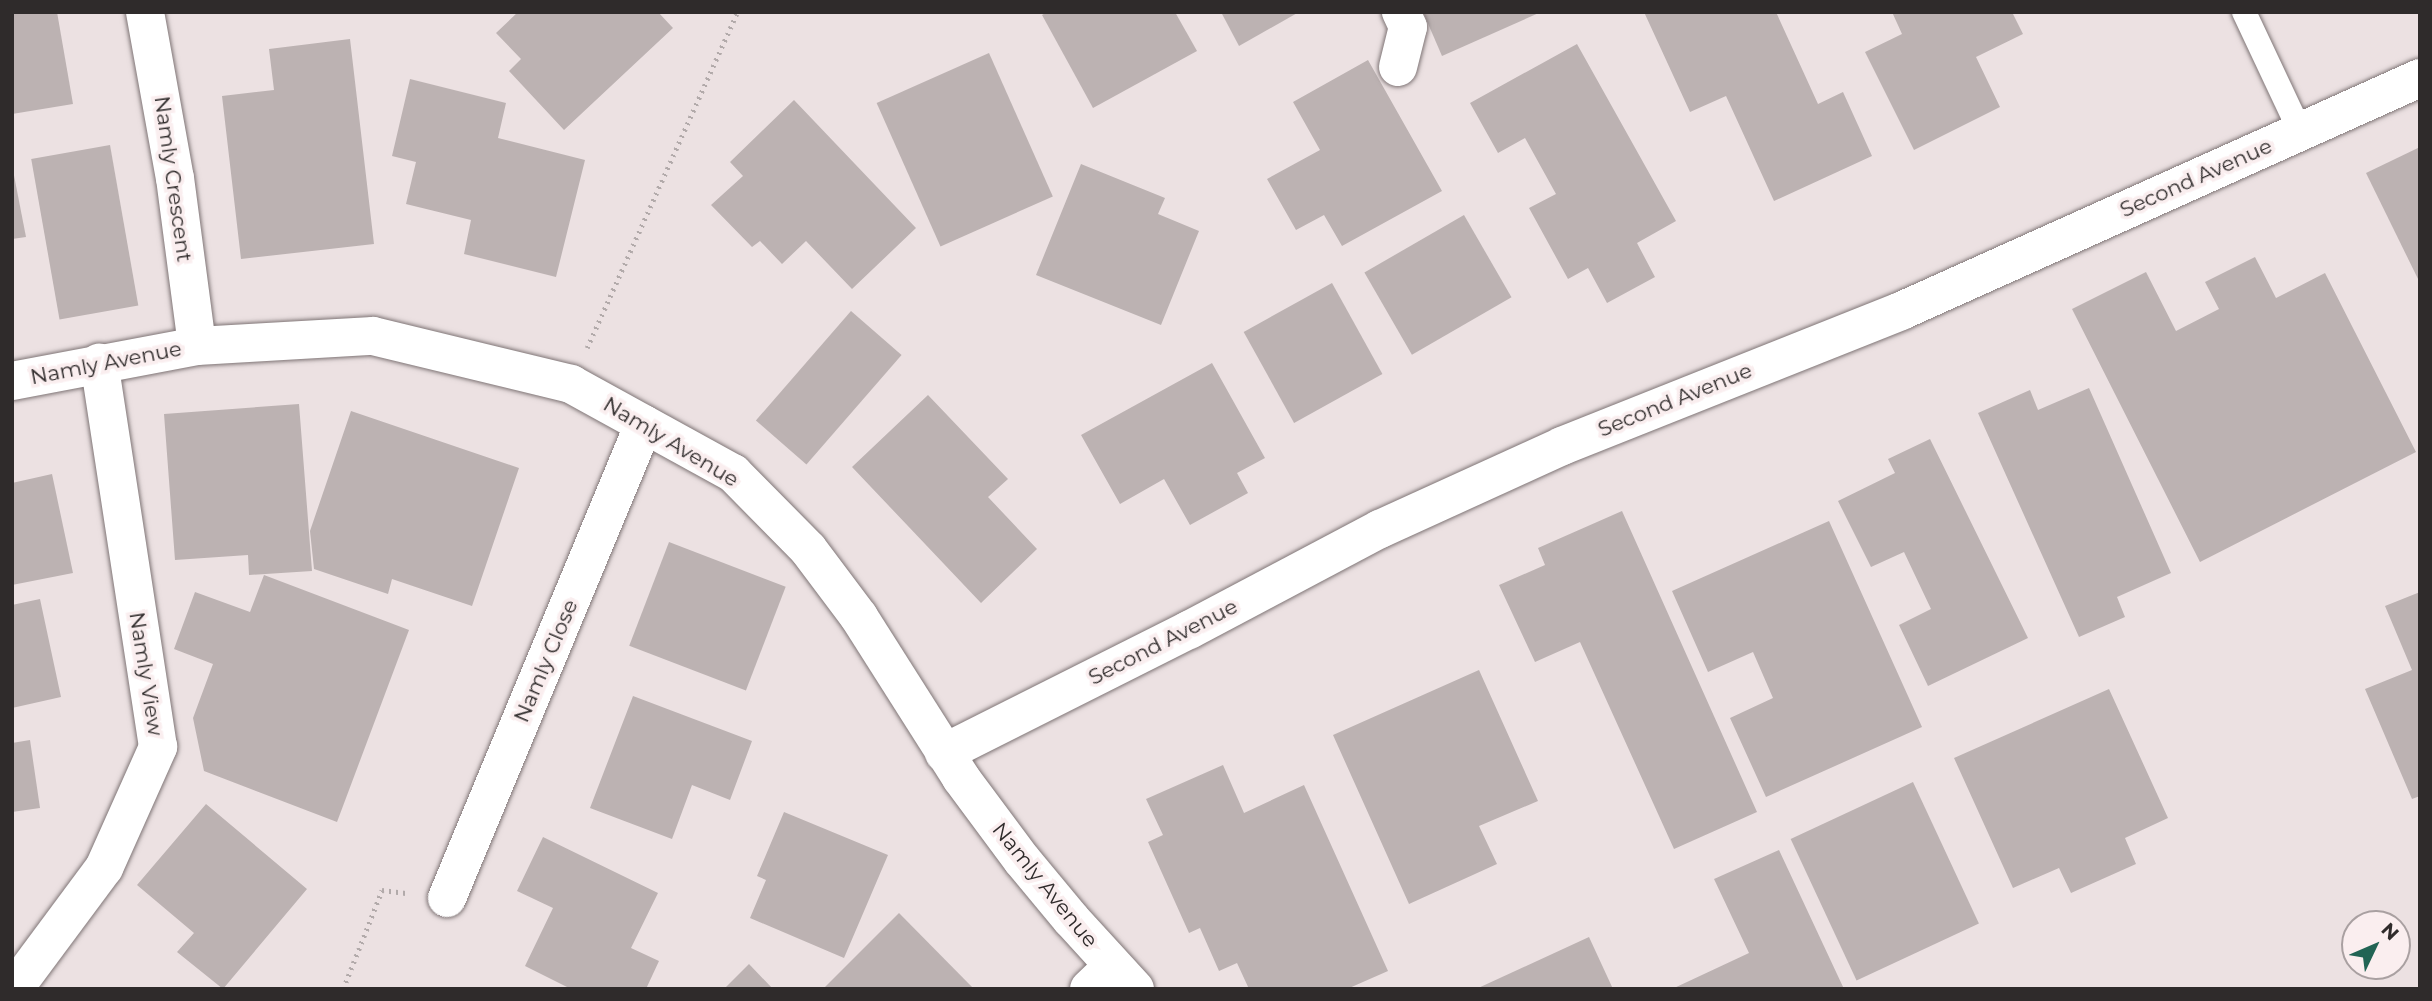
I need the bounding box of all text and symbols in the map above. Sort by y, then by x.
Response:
street label: Namly Crescent [149,94,197,264]
street label: Second Avenue [2116,133,2276,223]
street label: Namly Avenue [28,336,184,390]
street label: Second Avenue [1594,358,1756,442]
street label: Namly Avenue [599,392,743,492]
street label: Second Avenue [1084,594,1242,690]
street label: Namly Close [509,596,583,726]
street label: Namly View [124,610,168,738]
street label: Namly Avenue [987,817,1103,953]
north arrow [2341,910,2411,980]
text: N [2376,918,2404,945]

